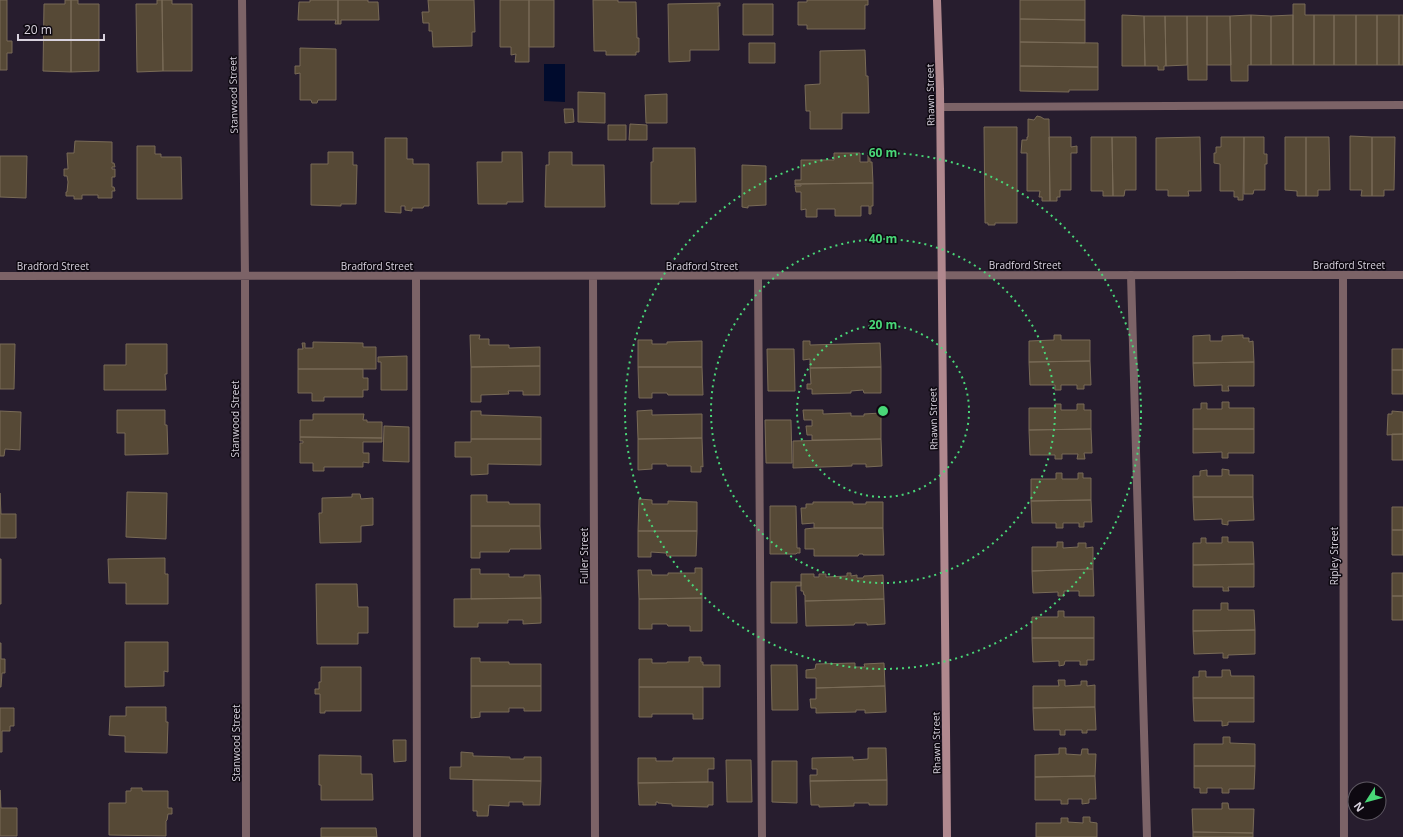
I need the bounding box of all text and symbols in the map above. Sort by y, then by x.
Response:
scale bar [18,16,104,42]
text: 20 m [24,21,52,38]
street label: Stanwood Street [225,56,241,134]
street label: Rhawn Street [922,63,938,126]
text: 60 m [869,144,897,161]
text: 40 m [869,230,897,247]
street label: Bradford Street [989,258,1062,272]
street label: Bradford Street [1313,258,1386,272]
street label: Bradford Street [17,259,90,273]
street label: Bradford Street [341,259,414,273]
street label: Bradford Street [666,259,739,273]
text: 20 m [869,316,897,333]
street label: Stanwood Street [228,380,242,458]
street label: Rhawn Street [925,387,941,450]
centre of rings [876,404,890,418]
street label: Ripley Street [1327,526,1341,585]
street label: Fuller Street [577,527,591,584]
street label: Stanwood Street [229,704,243,782]
street label: Rhawn Street [928,711,944,774]
north arrow [1347,781,1387,821]
text: N [1350,799,1367,815]

